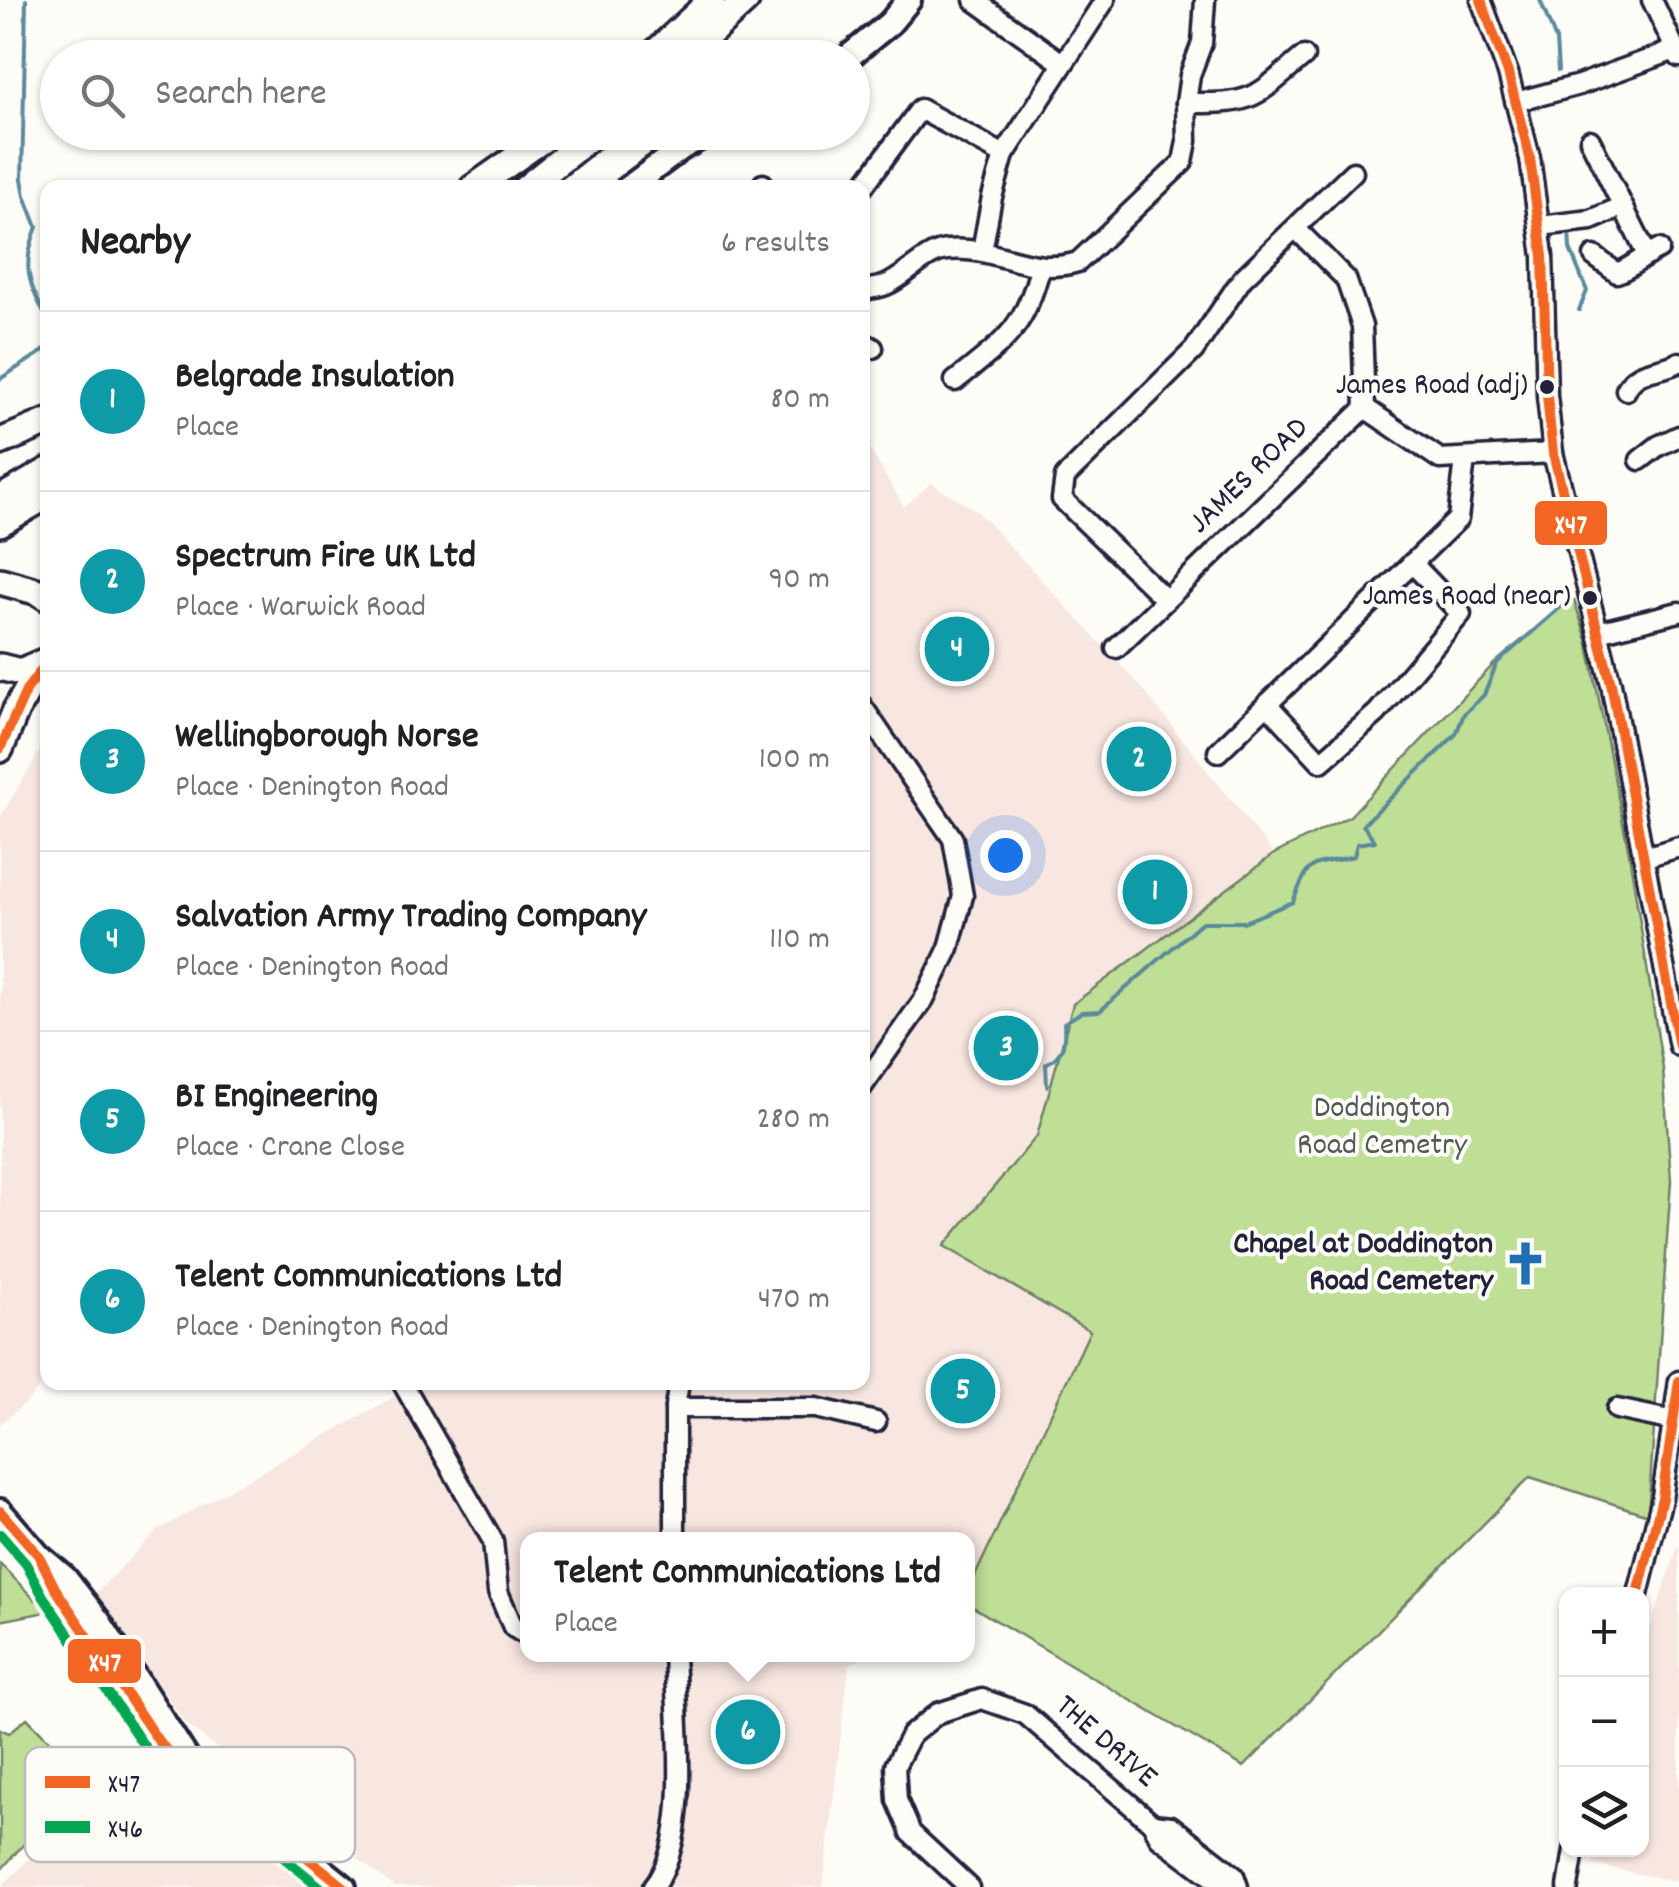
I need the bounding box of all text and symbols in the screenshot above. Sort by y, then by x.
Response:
search box [40,40,870,150]
icon: search [75,68,130,123]
text: Search here [155,68,327,123]
text: Nearby [80,215,190,275]
text: 6 results [721,222,830,268]
text: Belgrade Insulation [175,351,455,406]
place label: James Road (adj) [1336,366,1528,409]
marker: James Road (adj) [1537,377,1557,397]
text: 1 [109,378,116,424]
text: 80 m [770,378,830,424]
text: Place [175,406,239,452]
street label: JAMES ROAD [1179,408,1321,546]
line badge: X47 [1533,499,1609,547]
text: X47 [1555,508,1587,548]
text: Spectrum Fire UK Ltd [175,531,476,586]
text: 2 [106,558,119,604]
text: 90 m [769,558,830,604]
place label: James Road (near) [1362,577,1571,620]
text: Place · Warwick Road [175,586,426,632]
marker: James Road (near) [1580,588,1600,608]
pin: 4 [924,612,990,686]
text: Wellingborough Norse [175,711,479,766]
pin: 2 [1106,722,1172,796]
text: 3 [105,738,120,784]
text: 100 m [759,738,830,784]
text: Place · Denington Road [175,766,449,812]
your location [980,830,1031,881]
pin: 1 [1122,854,1188,930]
text: Salvation Army Trading Company [175,891,646,946]
text: 4 [106,918,119,964]
text: 110 m [769,918,830,964]
text: Place · Denington Road [175,946,449,992]
pin: 3 [974,1010,1038,1086]
text: BI Engineering [175,1071,378,1126]
park label: Doddington Road Cemetry [1297,1087,1468,1170]
text: 5 [105,1098,120,1144]
text: 280 m [756,1098,830,1144]
text: Place · Crane Close [175,1126,405,1172]
place label: Chapel at Doddington Road Cemetery [1233,1223,1494,1306]
church icon: Chapel at Doddington Road Cemetery [1502,1240,1550,1288]
text: Telent Communications Ltd [175,1251,562,1306]
text: 6 [105,1278,120,1324]
text: 470 m [758,1278,830,1324]
text: Place · Denington Road [175,1306,449,1352]
pin: 5 [930,1354,996,1428]
popup [520,1532,975,1662]
text: Telent Communications Ltd [554,1547,941,1602]
map controls [1559,1587,1649,1857]
button: + [1559,1587,1649,1677]
text: Place [554,1602,618,1648]
line badge: X47 [66,1637,143,1685]
text: X47 [89,1646,121,1686]
button: − [1559,1677,1649,1767]
street label: THE DRIVE [1044,1685,1167,1801]
pin: 6 [716,1694,780,1770]
legend [25,1747,355,1862]
text: X47 [108,1767,140,1807]
button: layers [1559,1767,1649,1857]
text: X46 [108,1812,143,1852]

